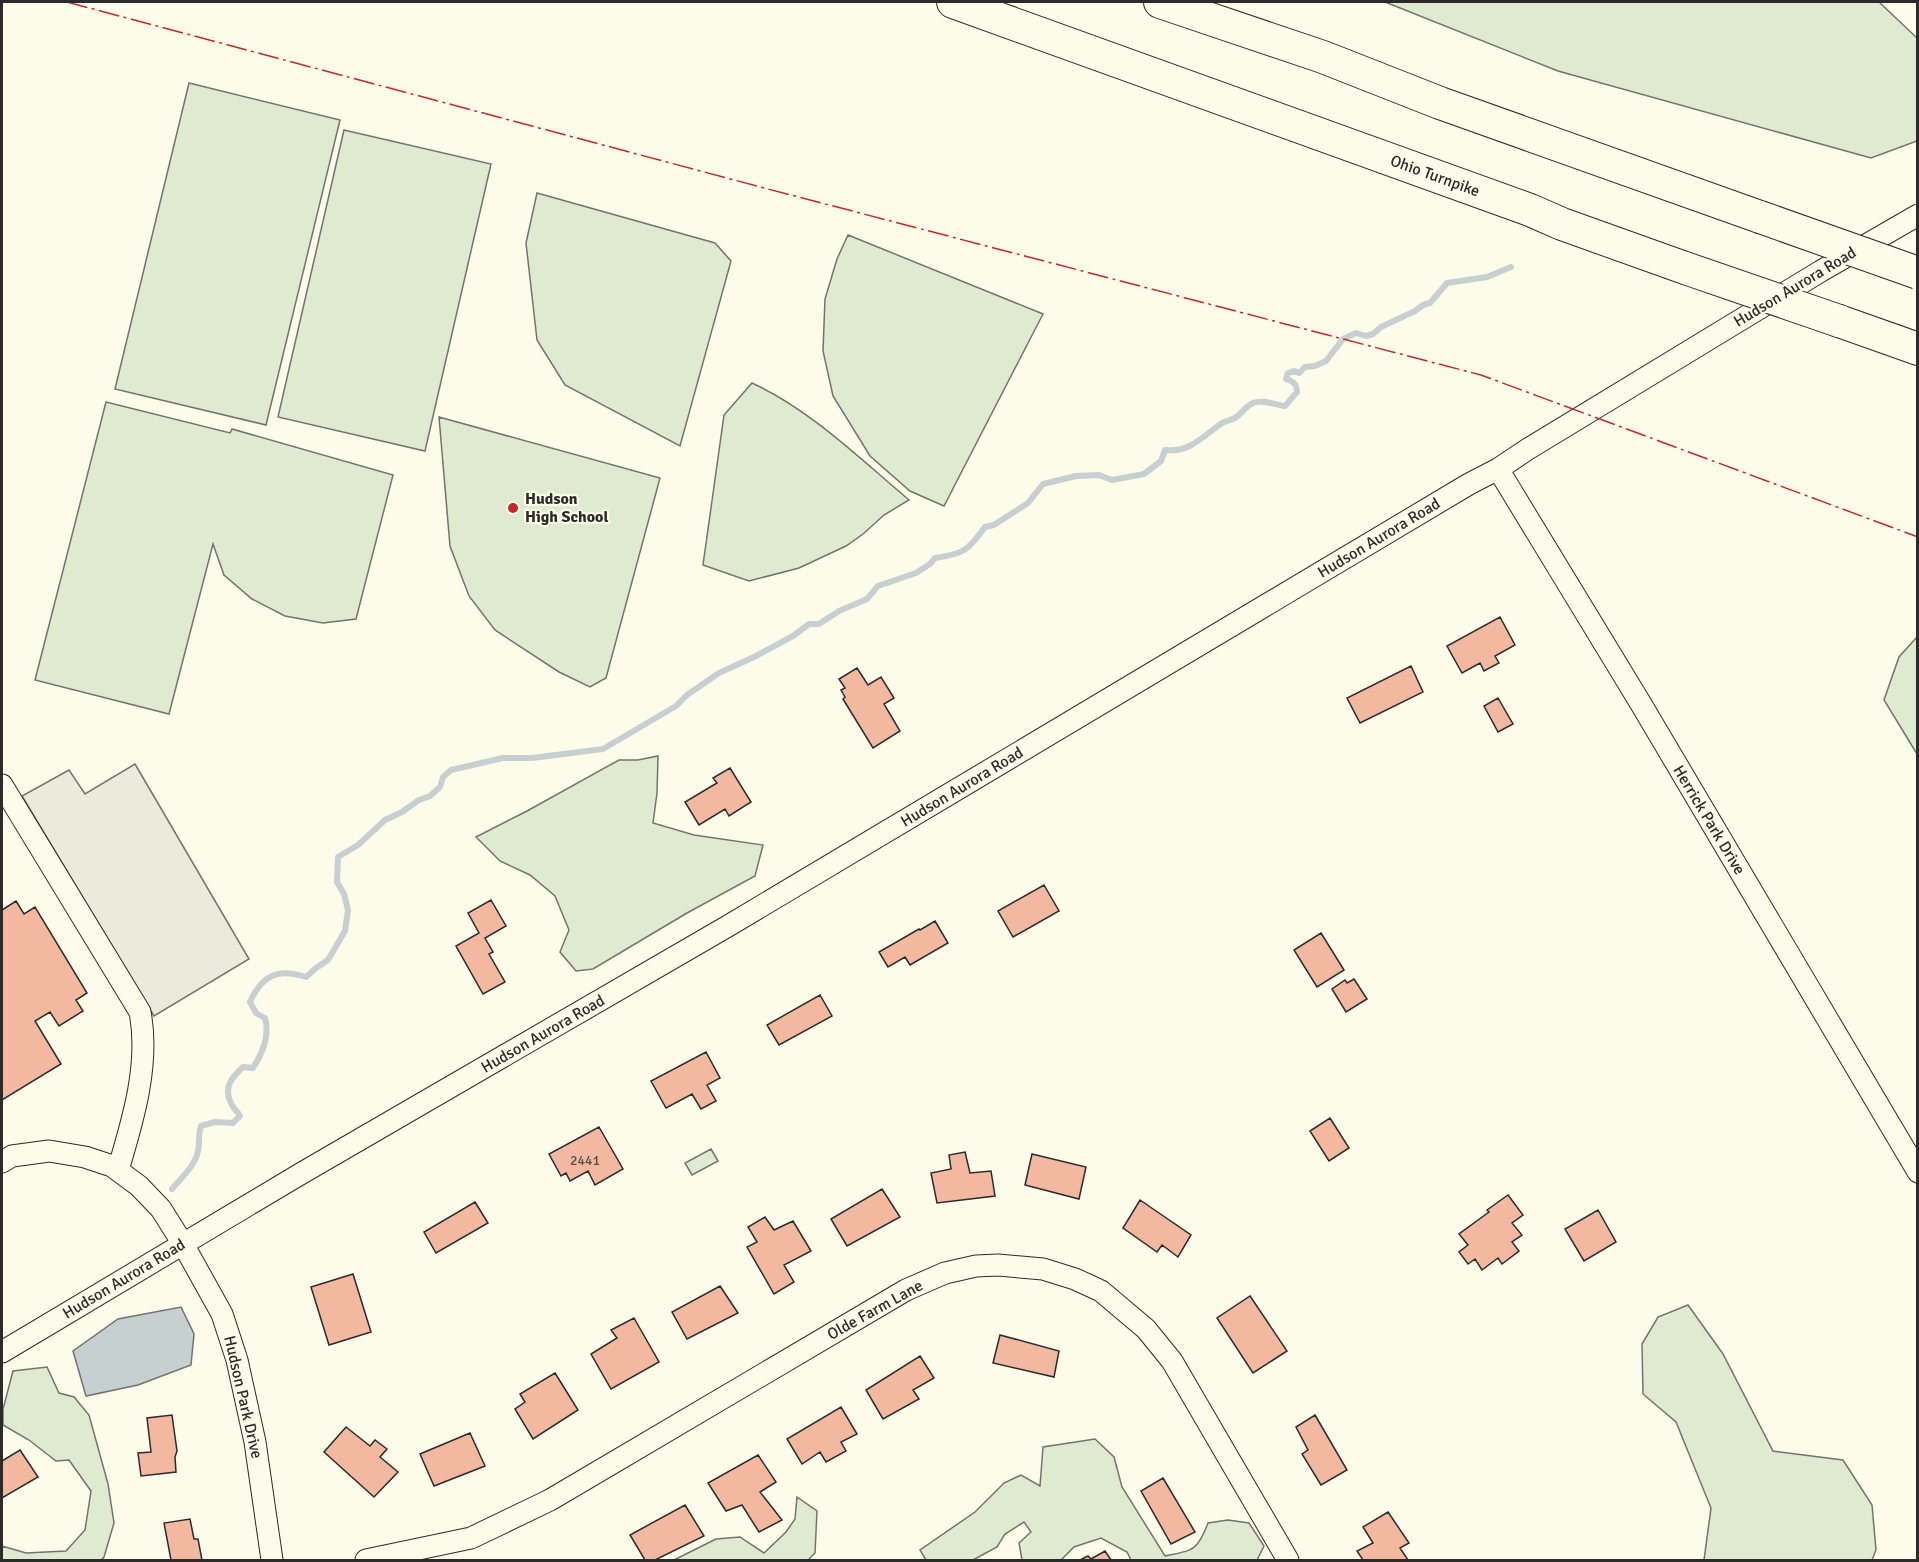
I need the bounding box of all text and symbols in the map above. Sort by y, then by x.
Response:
street label: Ohio Turnpike [1387,151,1483,201]
street label: Hudson Aurora Road [1730,243,1860,331]
place label: Hudson High School [525,489,608,527]
street label: Hudson Aurora Road [1314,494,1444,582]
marker: Hudson High School [506,501,520,515]
street label: Hudson Aurora Road [897,743,1027,831]
street label: Herrick Park Drive [1668,762,1750,878]
street label: Hudson Aurora Road [478,990,608,1078]
house number: 2441 [570,1152,600,1169]
street label: Hudson Aurora Road [59,1235,189,1323]
street label: Olde Farm Lane [824,1275,926,1345]
street label: Hudson Park Drive [219,1334,267,1460]

